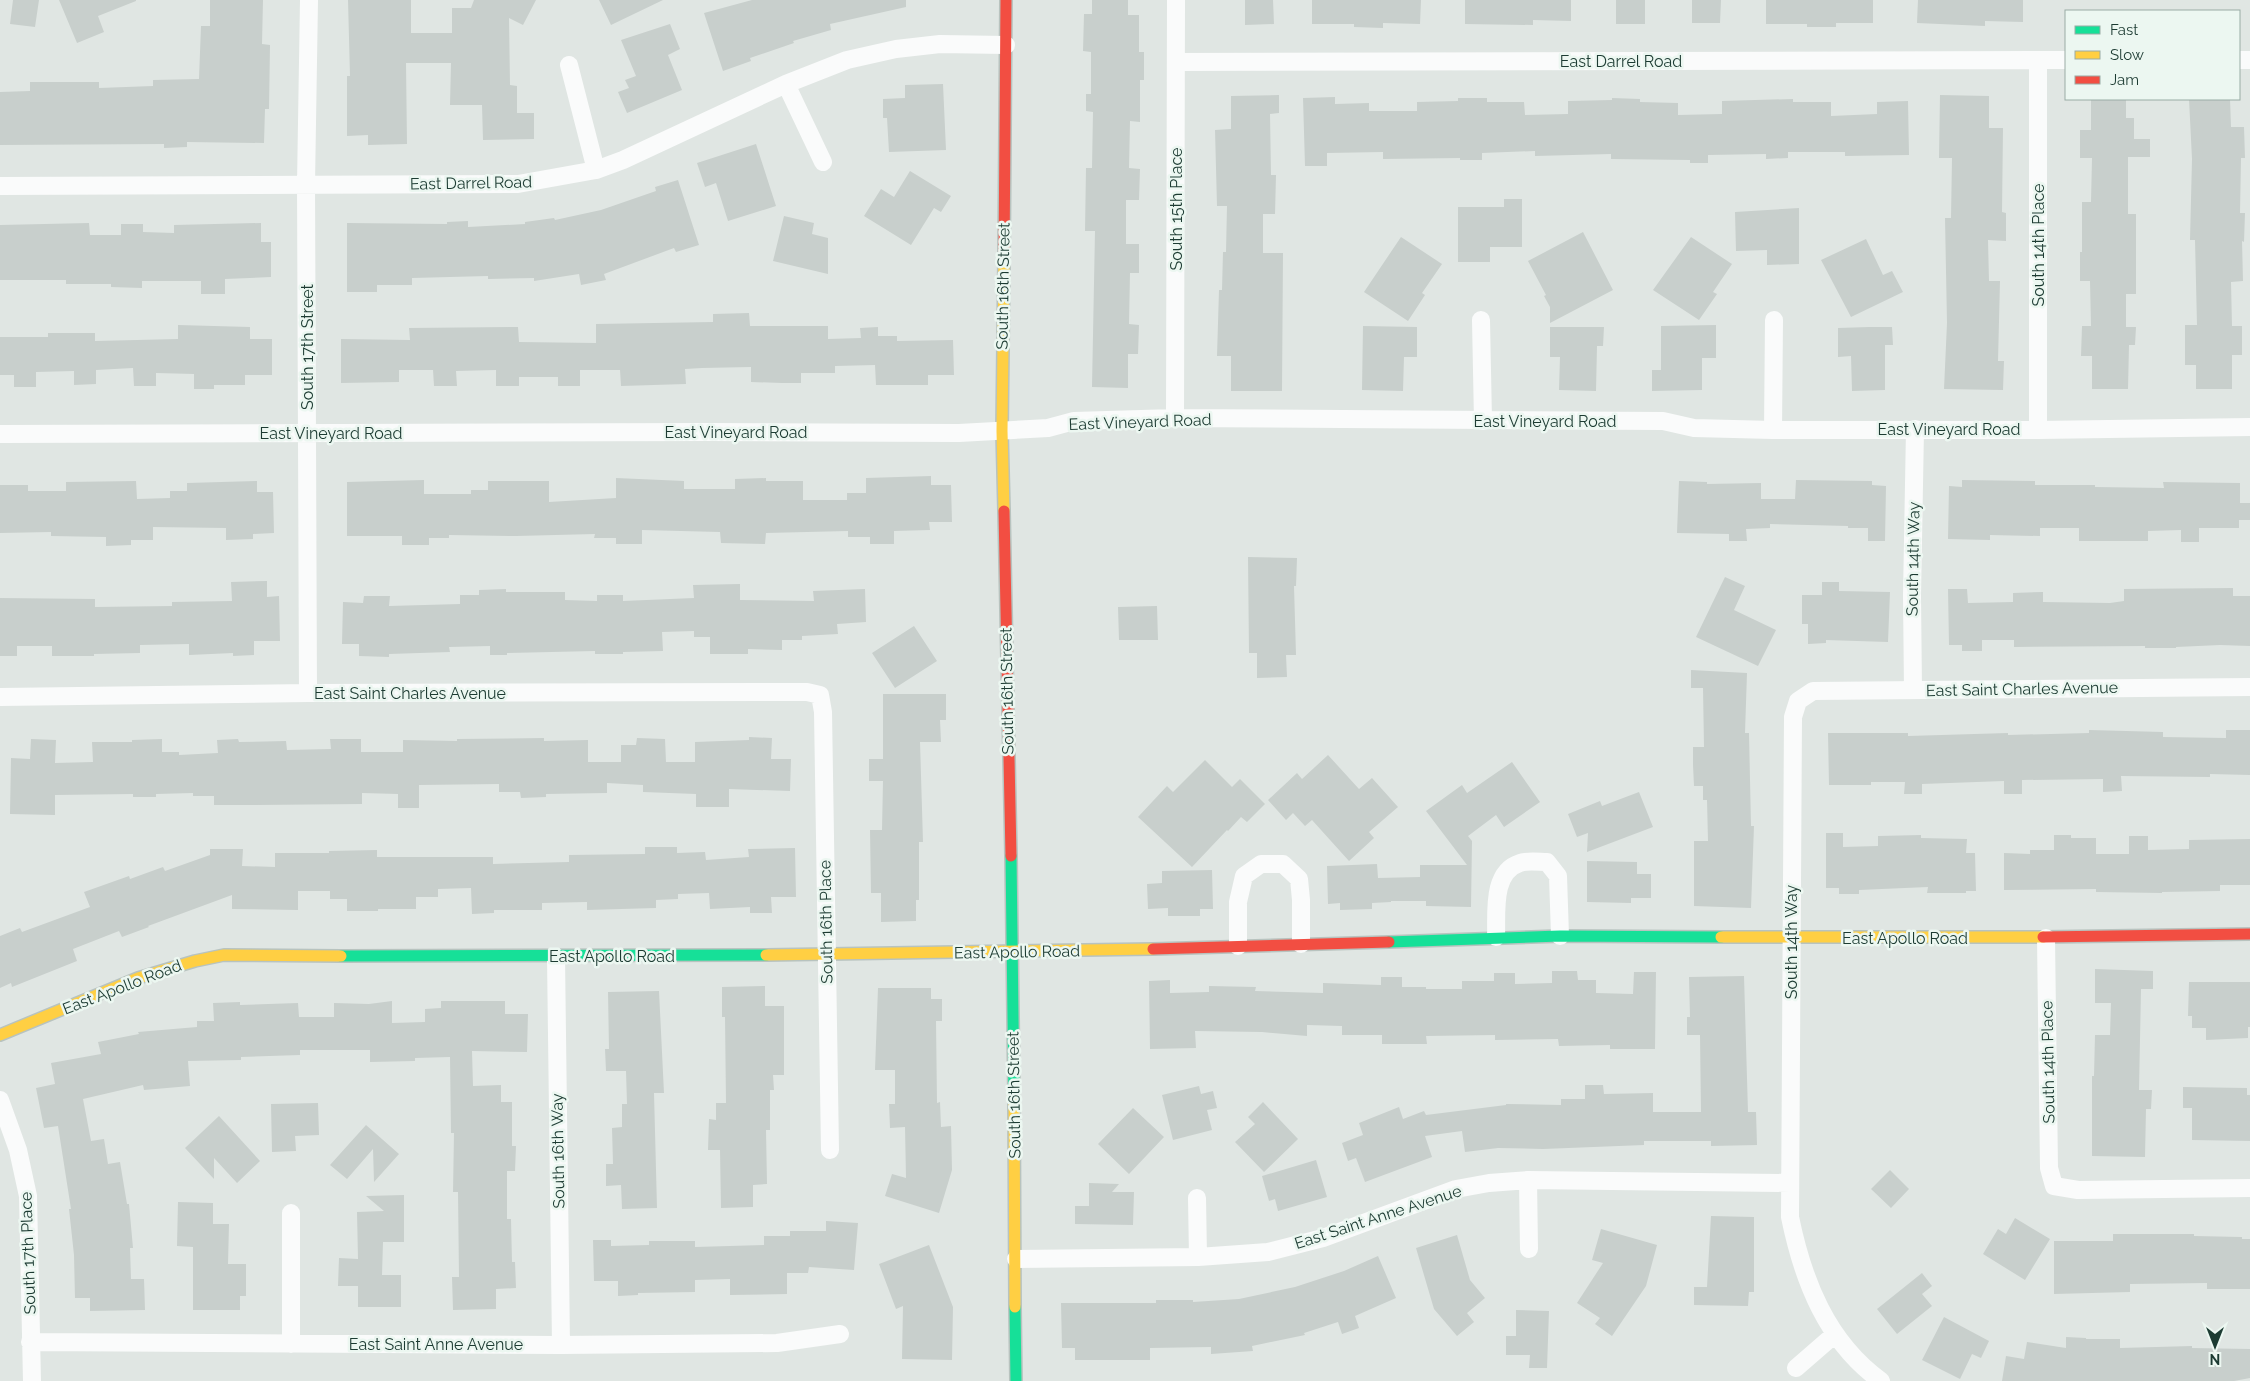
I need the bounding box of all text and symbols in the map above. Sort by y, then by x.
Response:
legend [2065,10,2240,100]
text: Fast [2110,21,2138,39]
text: Slow [2110,46,2144,64]
street label: East Darrel Road [1560,52,1682,71]
text: Jam [2110,71,2139,89]
street label: South 15th Place [1167,148,1186,270]
street label: East Darrel Road [410,172,532,194]
street label: South 14th Place [2029,184,2048,306]
street label: South 16th Street [992,222,1014,350]
street label: South 17th Street [298,283,317,410]
street label: East Vineyard Road [1068,410,1212,434]
street label: East Vineyard Road [1474,412,1616,431]
street label: East Vineyard Road [1878,420,2020,439]
street label: East Vineyard Road [665,423,807,442]
street label: East Vineyard Road [260,424,402,443]
street label: South 14th Way [1903,501,1924,616]
street label: South 16th Street [996,627,1018,755]
street label: East Saint Charles Avenue [1926,678,2118,700]
street label: East Saint Charles Avenue [314,684,506,703]
street label: South 16th Place [815,860,837,984]
street label: South 14th Way [1782,885,1801,999]
street label: East Apollo Road [1842,929,1968,948]
street label: East Apollo Road [954,941,1080,963]
street label: East Apollo Road [549,947,675,966]
street label: East Apollo Road [60,956,184,1018]
street label: South 14th Place [2037,1000,2059,1124]
street label: South 16th Street [1003,1031,1025,1159]
street label: South 16th Way [547,1093,569,1209]
street label: East Saint Anne Avenue [1292,1181,1464,1253]
street label: South 17th Place [16,1191,40,1315]
north arrow [2190,1321,2240,1371]
street label: East Saint Anne Avenue [349,1335,523,1354]
text: N [2210,1351,2220,1367]

